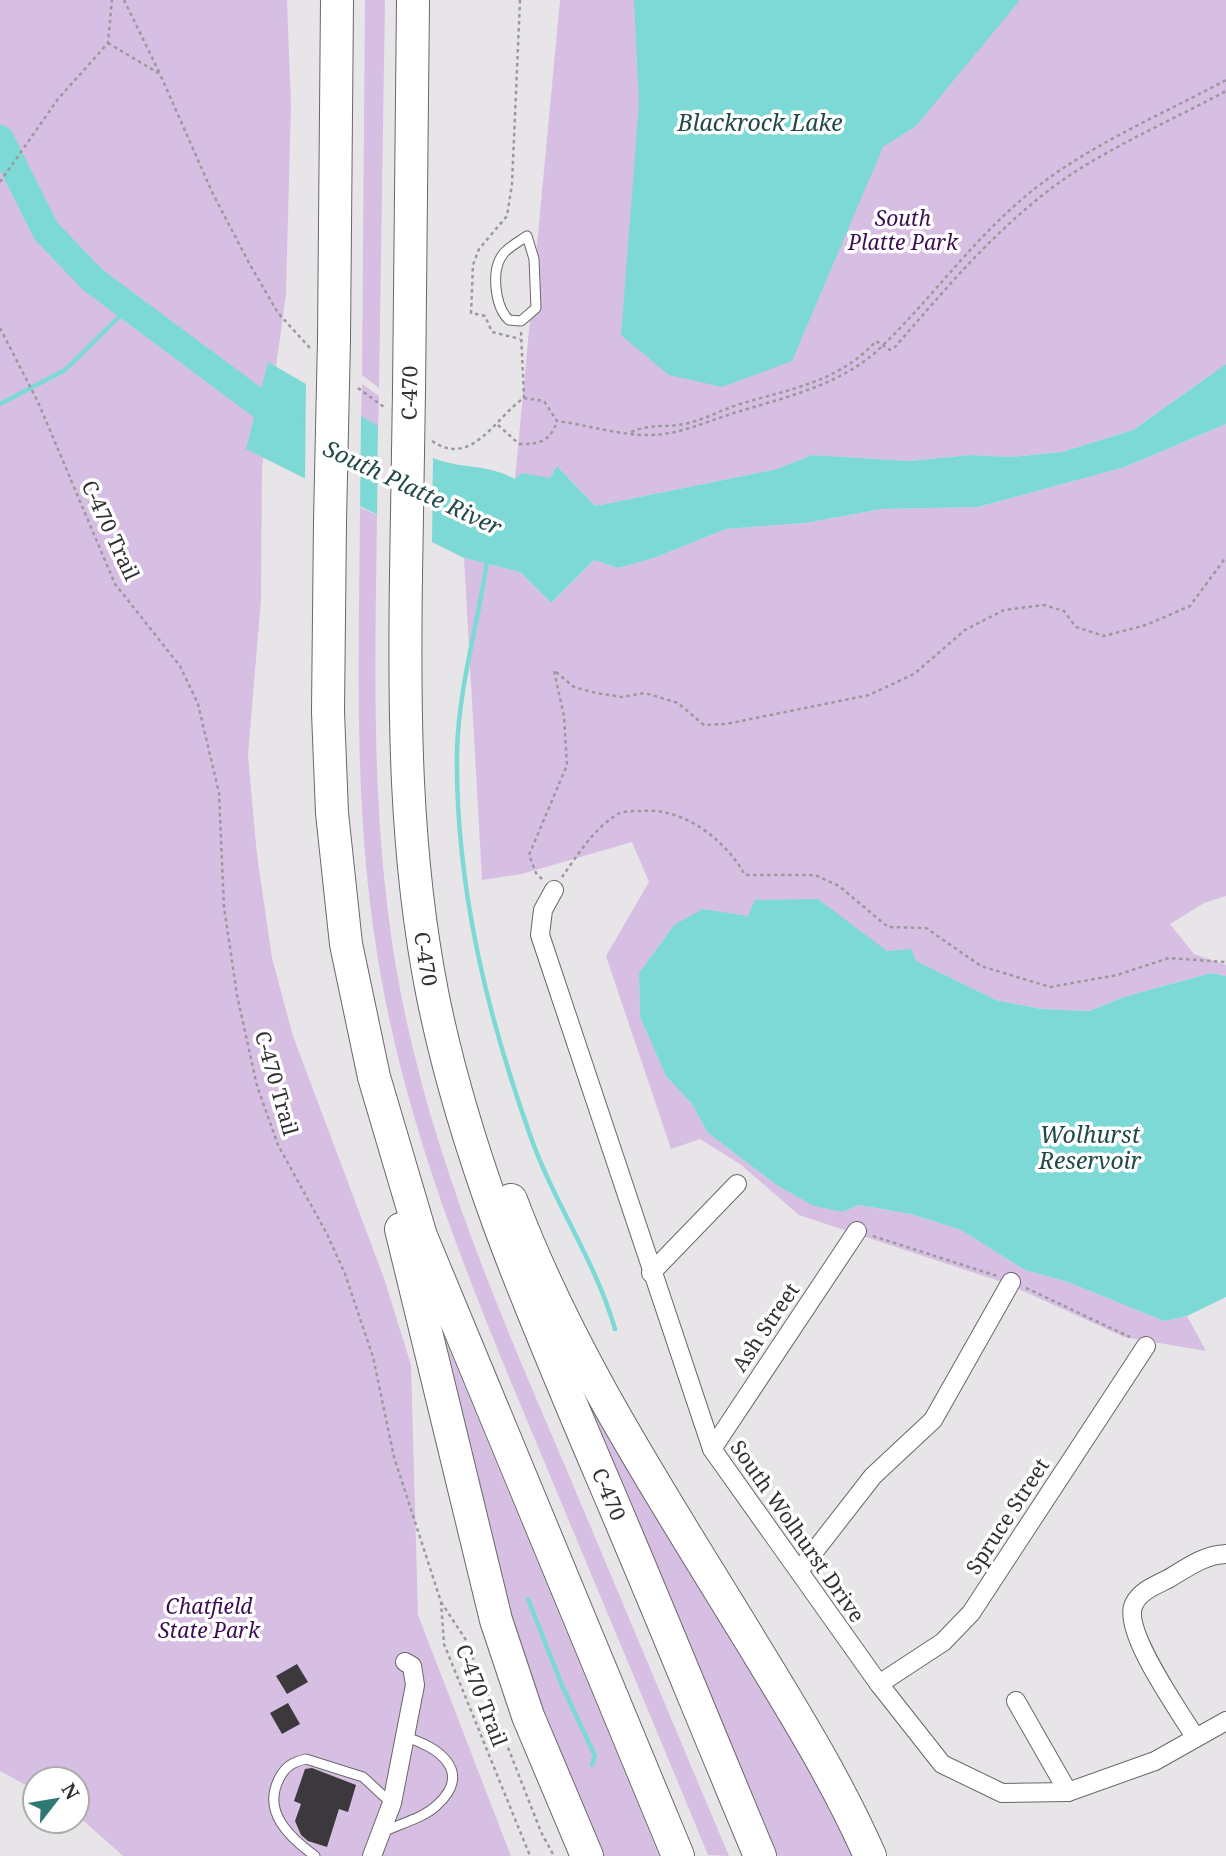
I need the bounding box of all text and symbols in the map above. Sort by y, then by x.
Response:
water label: Blackrock Lake [676,106,843,138]
park label: South Platte Park [847,204,959,256]
street label: C-470 [395,365,423,421]
water label: South Platte River [319,432,508,542]
street label: C-470 Trail [76,475,147,585]
street label: C-470 [408,930,445,988]
street label: C-470 Trail [249,1027,305,1139]
water label: Wolhurst Reservoir [1038,1118,1142,1176]
street label: Ash Street [725,1277,805,1377]
street label: South Wolhurst Drive [724,1434,872,1628]
street label: Spruce Street [959,1453,1055,1579]
street label: C-470 [586,1463,633,1525]
park label: Chatfield State Park [158,1592,261,1644]
street label: C-470 Trail [450,1640,515,1751]
north arrow [21,1765,91,1835]
text: N [56,1778,86,1804]

